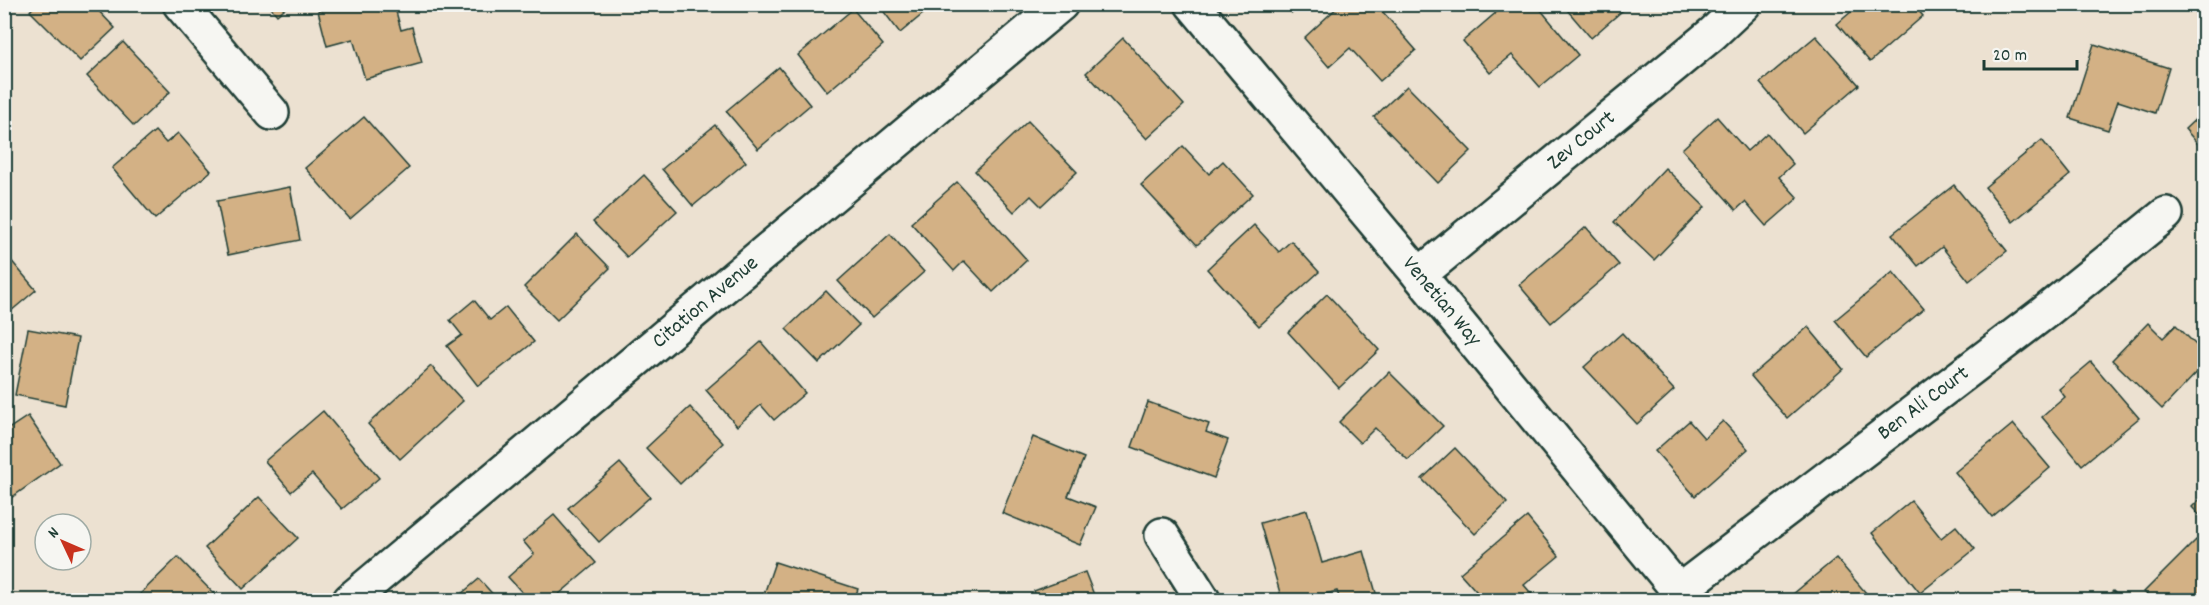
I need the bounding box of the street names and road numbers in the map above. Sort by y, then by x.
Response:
street label: Zev Court [1541,104,1623,178]
street label: Citation Avenue [646,249,766,357]
street label: Venetian Way [1394,250,1489,355]
street label: Ben Ali Court [1872,359,1976,449]

